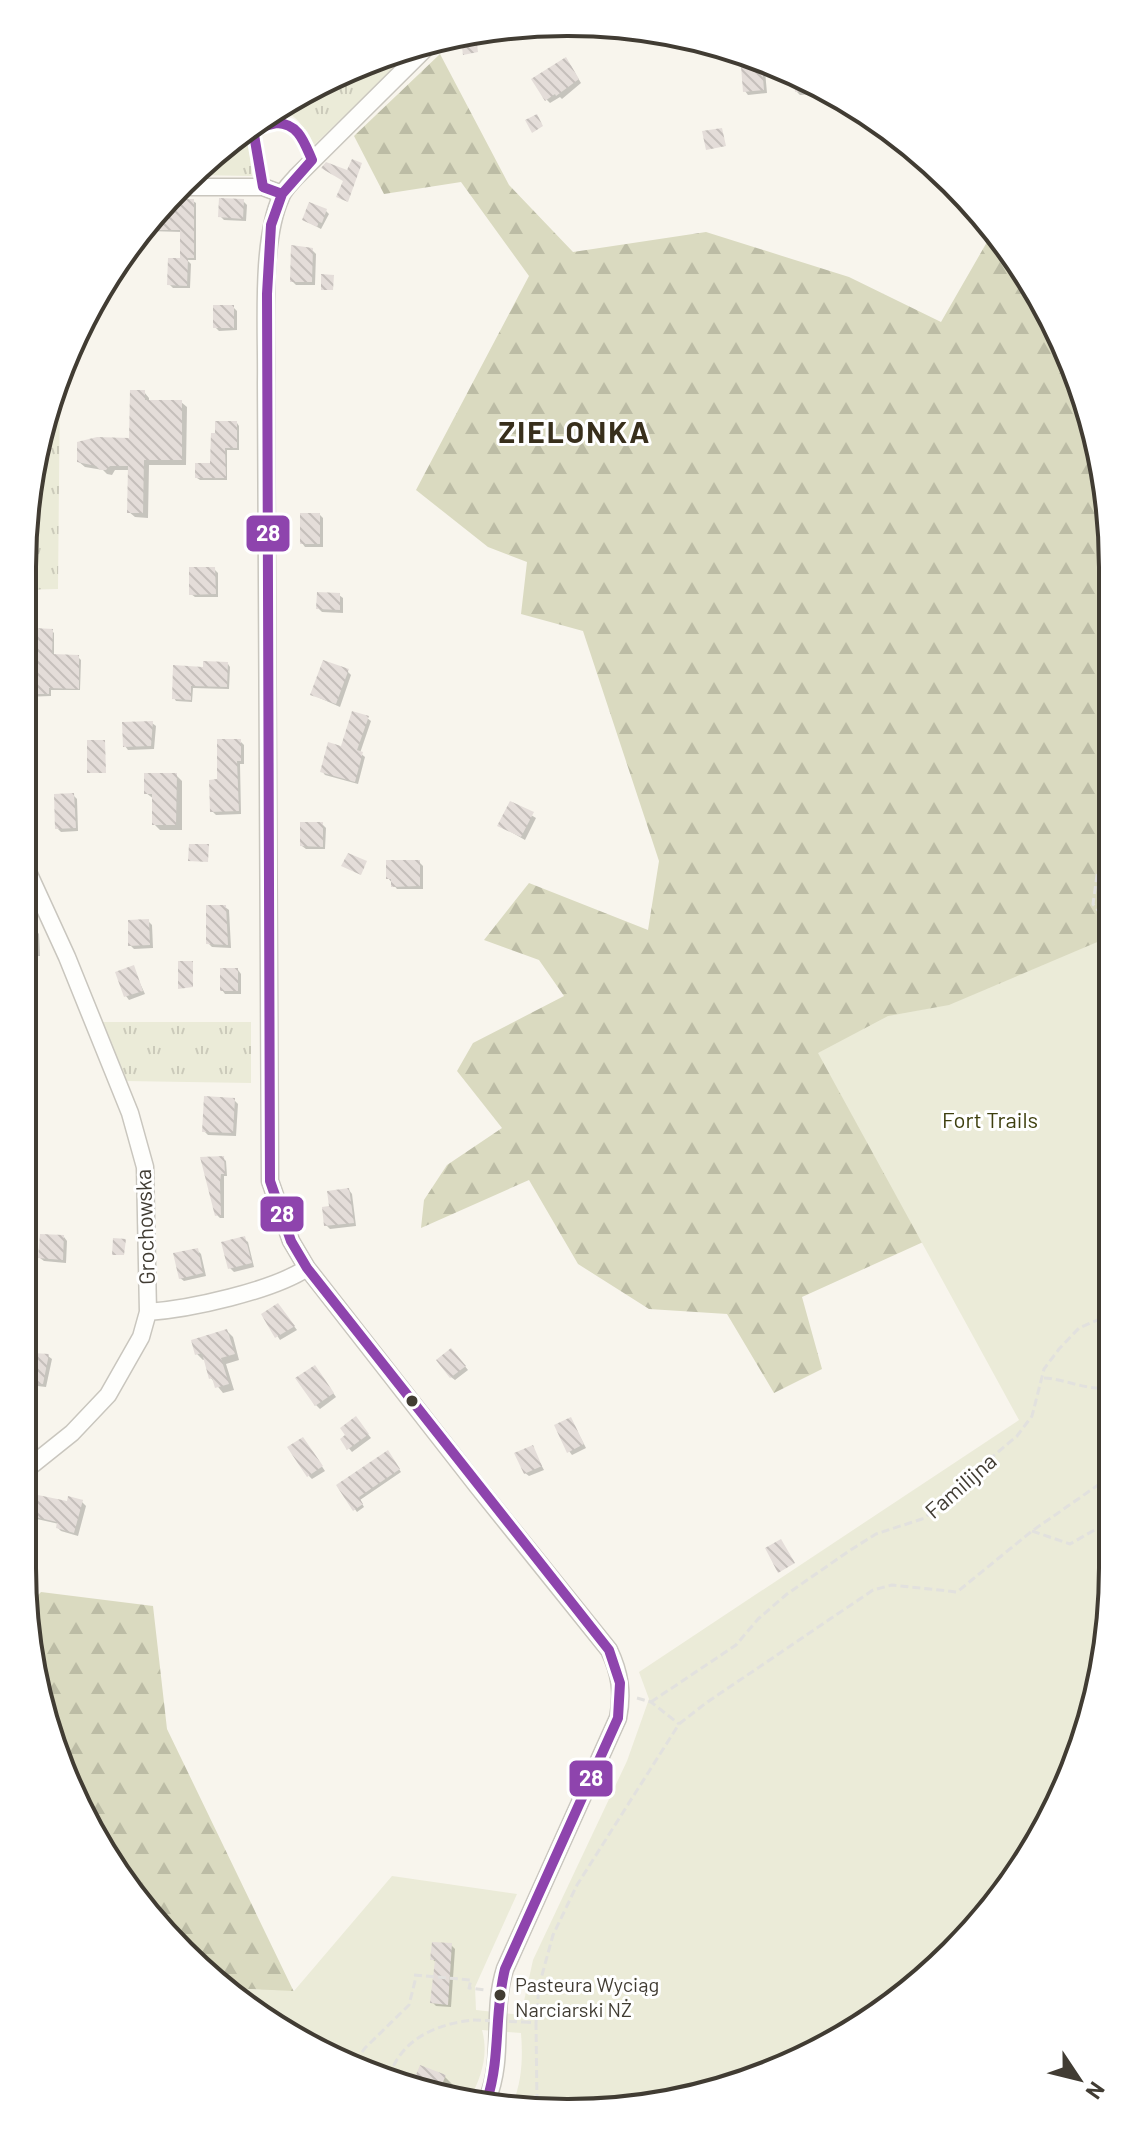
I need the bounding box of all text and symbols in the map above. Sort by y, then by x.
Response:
district label: ZIELONKA [499,413,651,449]
line badge: 28 [245,514,291,553]
text: 28 [256,519,280,545]
park label: Fort Trails [942,1106,1038,1132]
street label: Grochowska [129,1169,159,1285]
line badge: 28 [259,1195,305,1233]
text: 28 [270,1200,294,1226]
unlabelled marker [404,1393,420,1409]
street label: Familijna [919,1447,1001,1523]
line badge: 28 [568,1759,614,1798]
text: 28 [579,1764,603,1790]
place label: Pasteura Wyciąg Narciarski NŻ [515,1972,659,2021]
marker: Pasteura Wyciąg Narciarski NŻ [492,1987,508,2003]
north arrow [1039,2039,1119,2119]
text: N [1081,2078,1111,2104]

